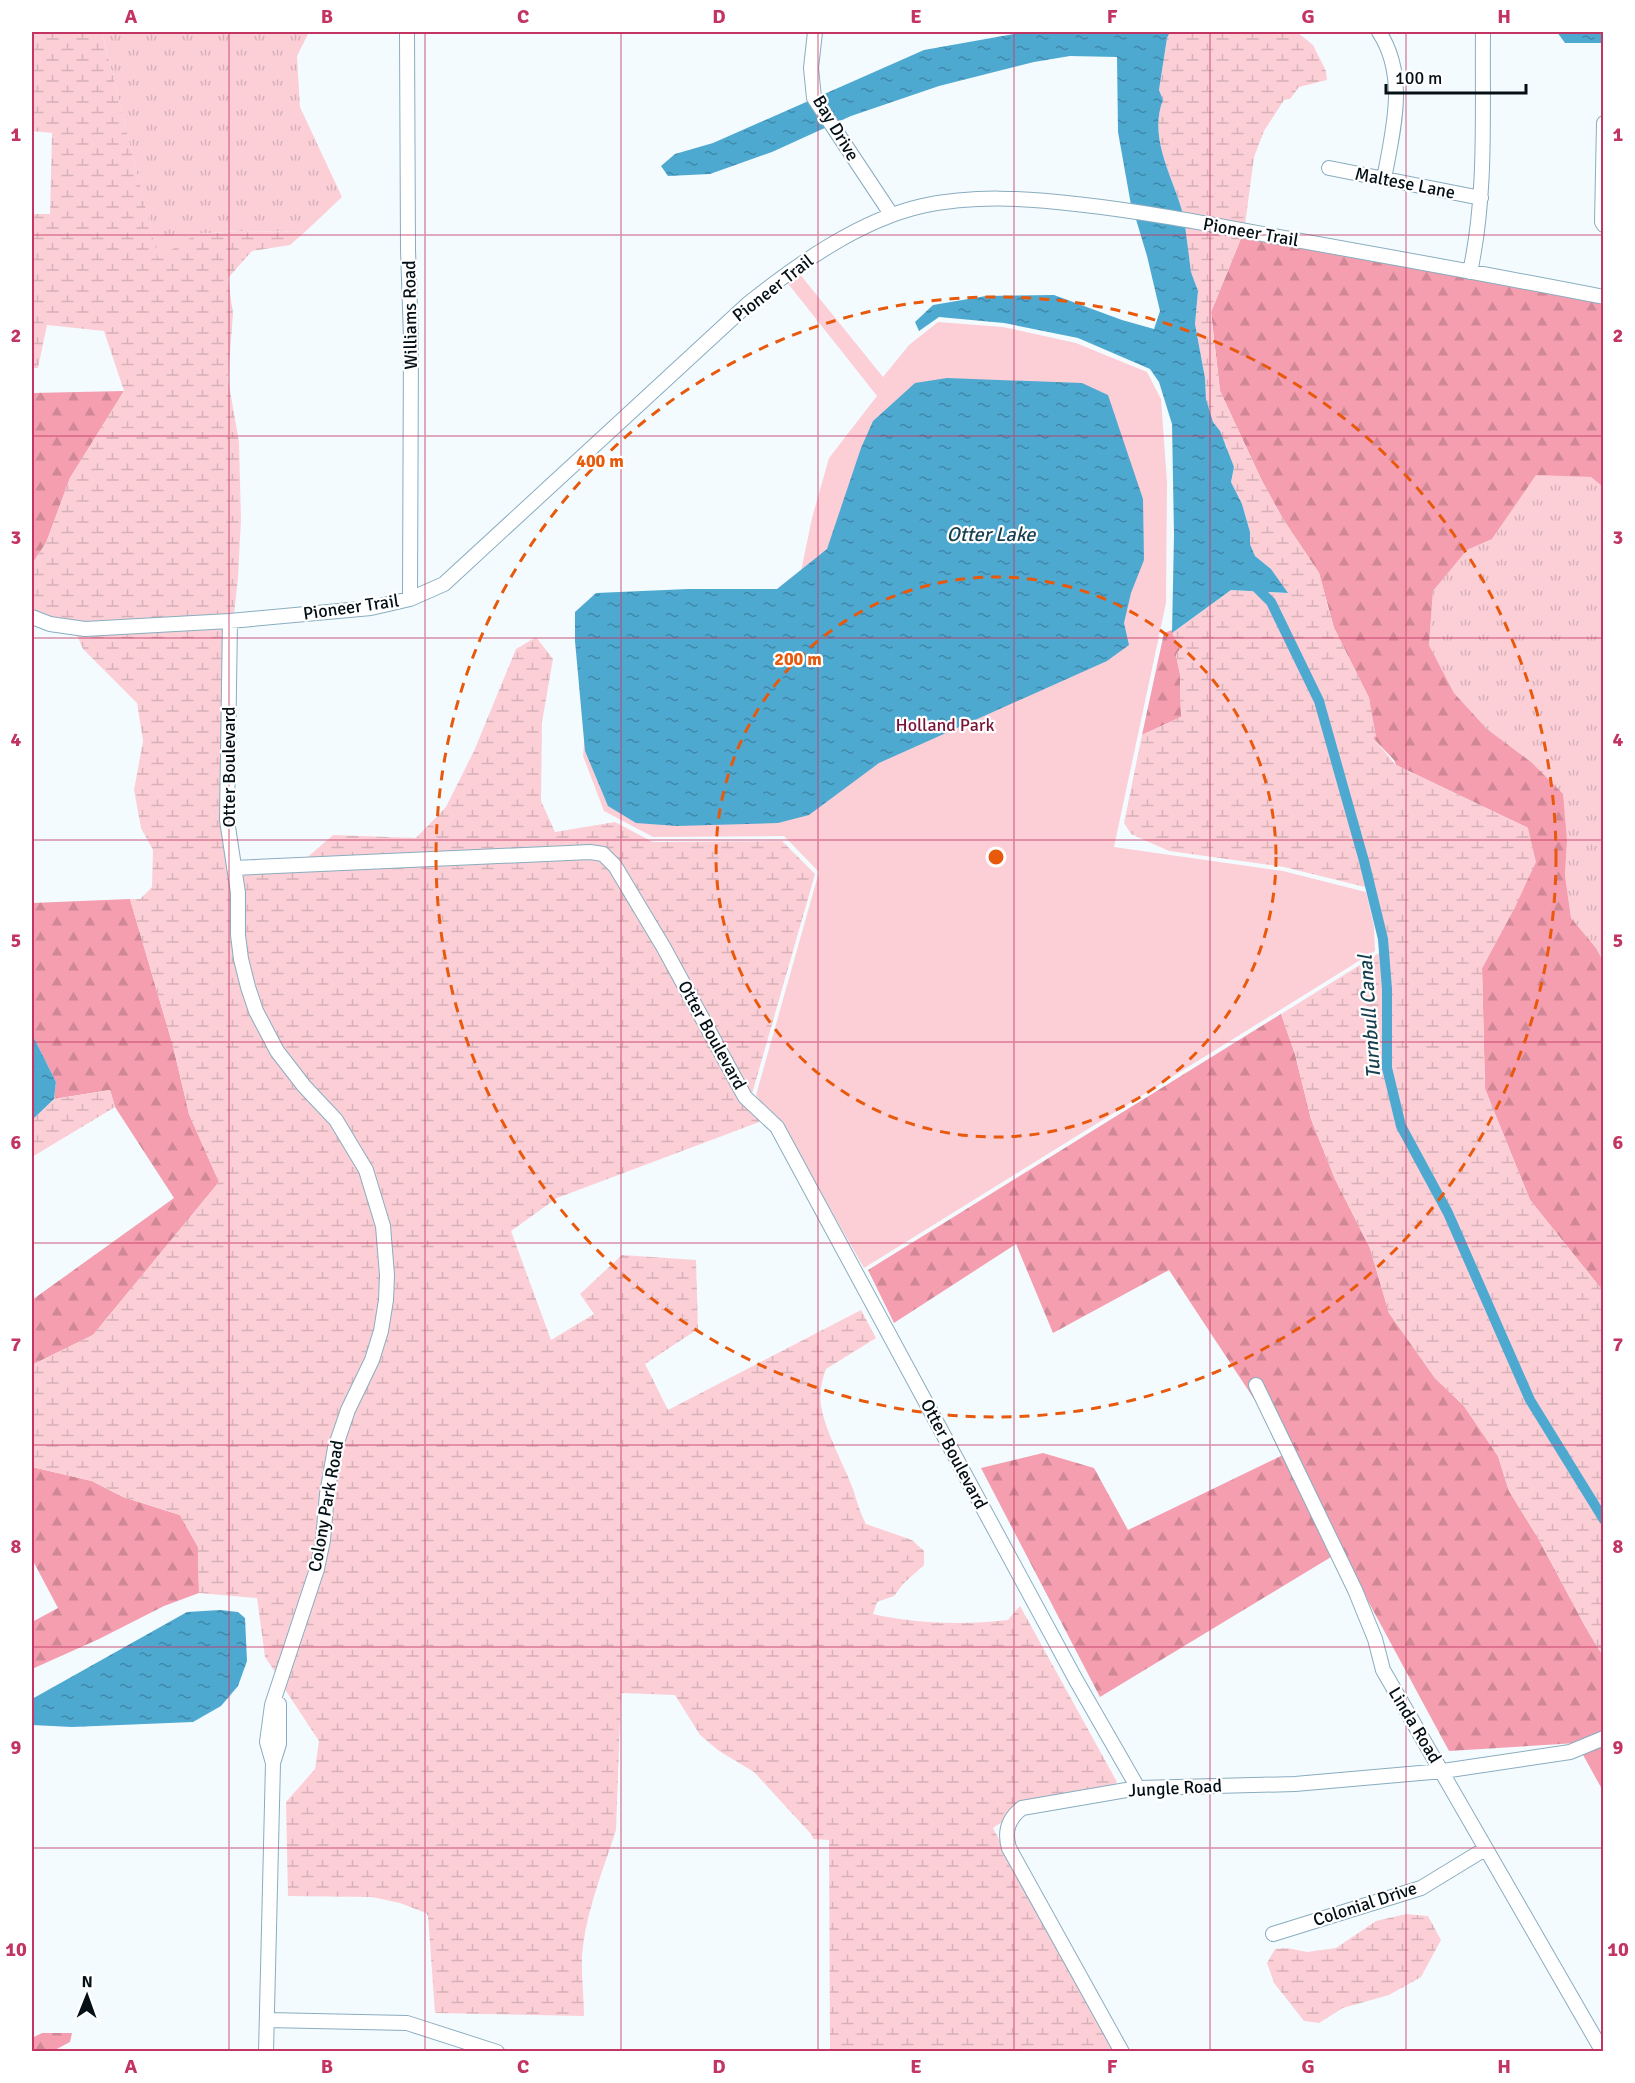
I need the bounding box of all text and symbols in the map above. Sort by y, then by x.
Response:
text: A [125,4,138,29]
text: B [321,4,333,29]
text: C [517,4,529,29]
text: D [712,4,726,29]
text: E [910,4,922,29]
text: F [1107,4,1118,29]
text: G [1301,4,1315,29]
text: H [1497,4,1511,29]
scale bar [1386,57,1526,95]
text: 100 m [1395,67,1442,89]
street label: Bay Drive [808,91,864,165]
text: 1 [11,122,22,147]
text: 1 [1613,122,1624,147]
street label: Maltese Lane [1353,162,1457,204]
street label: Pioneer Trail [1201,213,1301,251]
street label: Pioneer Trail [728,250,818,326]
street label: Williams Road [398,260,422,370]
text: 2 [11,323,21,348]
text: 2 [1613,323,1623,348]
text: 400 m [576,450,624,472]
water label: Otter Lake [947,522,1036,547]
text: 3 [11,525,21,550]
text: 3 [1613,525,1623,550]
street label: Pioneer Trail [302,589,400,625]
text: 200 m [774,648,822,670]
street label: Otter Boulevard [218,706,240,828]
park label: Holland Park [896,714,994,736]
text: 4 [11,727,22,752]
text: 4 [1613,727,1624,752]
centre of rings [986,847,1006,867]
text: 5 [11,928,21,953]
text: 5 [1613,928,1623,953]
water label: Turnbull Canal [1353,952,1386,1080]
street label: Otter Boulevard [673,977,751,1093]
text: 6 [11,1130,22,1155]
text: 6 [1613,1130,1624,1155]
text: 7 [11,1332,22,1357]
text: 7 [1613,1332,1624,1357]
street label: Otter Boulevard [916,1395,992,1513]
street label: Colony Park Road [304,1438,348,1574]
text: 8 [11,1534,22,1559]
text: 8 [1613,1534,1624,1559]
street label: Linda Road [1384,1683,1446,1767]
text: 9 [11,1735,22,1760]
text: 9 [1613,1735,1624,1760]
street label: Jungle Road [1128,1775,1222,1801]
street label: Colonial Drive [1310,1877,1420,1931]
text: 10 [5,1937,27,1962]
text: 10 [1607,1937,1629,1962]
north arrow [57,1966,117,2026]
text: N [82,1972,93,1992]
text: A [125,2054,138,2079]
text: B [321,2054,333,2079]
text: C [517,2054,529,2079]
text: D [712,2054,726,2079]
text: E [910,2054,922,2079]
text: F [1107,2054,1118,2079]
text: G [1301,2054,1315,2079]
text: H [1497,2054,1511,2079]

